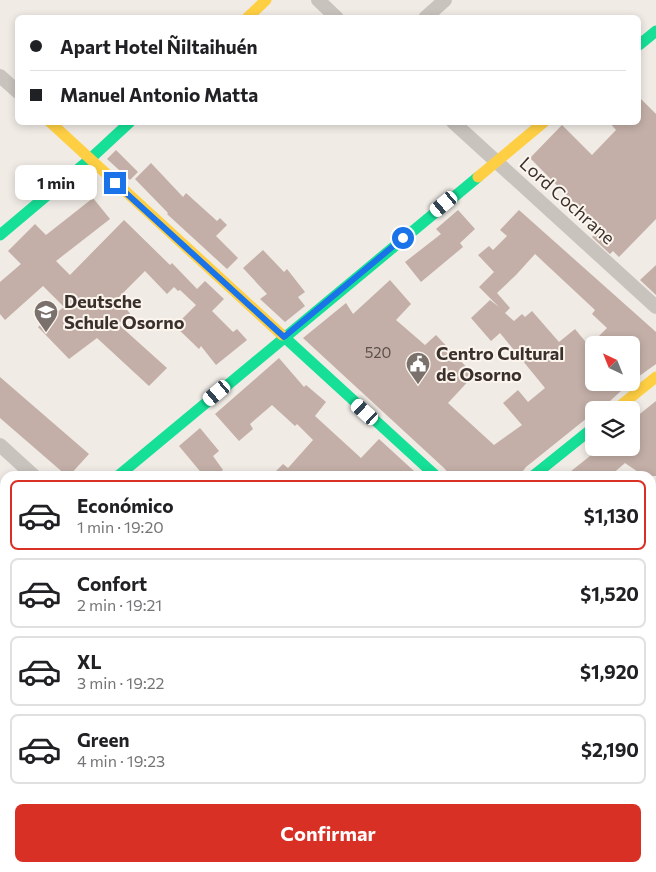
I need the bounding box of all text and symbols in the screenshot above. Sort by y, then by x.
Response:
text: Apart Hotel Ñiltaihuén [60,35,258,58]
text: Manuel Antonio Matta [60,83,258,106]
street label: Lord Cochrane [516,152,620,249]
callout: 1 min [15,166,98,200]
route end [104,172,126,194]
text: 1 min [37,173,75,192]
car [427,189,460,219]
route start [392,227,414,249]
place label: Deutsche Schule Osorno [64,290,185,333]
school or university icon: Deutsche Schule Osorno [33,299,59,333]
north arrow [585,336,640,391]
map controls [585,336,640,456]
place label: Centro Cultural de Osorno [436,342,564,385]
house number: 520 [365,343,391,361]
public building icon: Centro Cultural de Osorno [405,351,431,385]
car [200,378,233,408]
car [348,396,381,428]
button: layers [585,401,640,456]
icon: car [17,493,62,538]
text: Económico [77,494,174,517]
text: $1,130 [584,504,639,527]
text: 1 min · 19:20 [77,517,164,536]
icon: car [17,571,62,616]
text: Confort [77,572,147,595]
text: $1,520 [580,582,639,605]
text: 2 min · 19:21 [77,595,162,614]
icon: car [17,649,62,694]
text: XL [77,650,102,673]
text: $1,920 [580,660,639,683]
text: 3 min · 19:22 [77,673,164,692]
icon: car [17,727,62,772]
text: Green [77,728,129,751]
text: $2,190 [581,738,639,761]
text: 4 min · 19:23 [77,751,165,770]
button: Confirmar [15,804,641,862]

